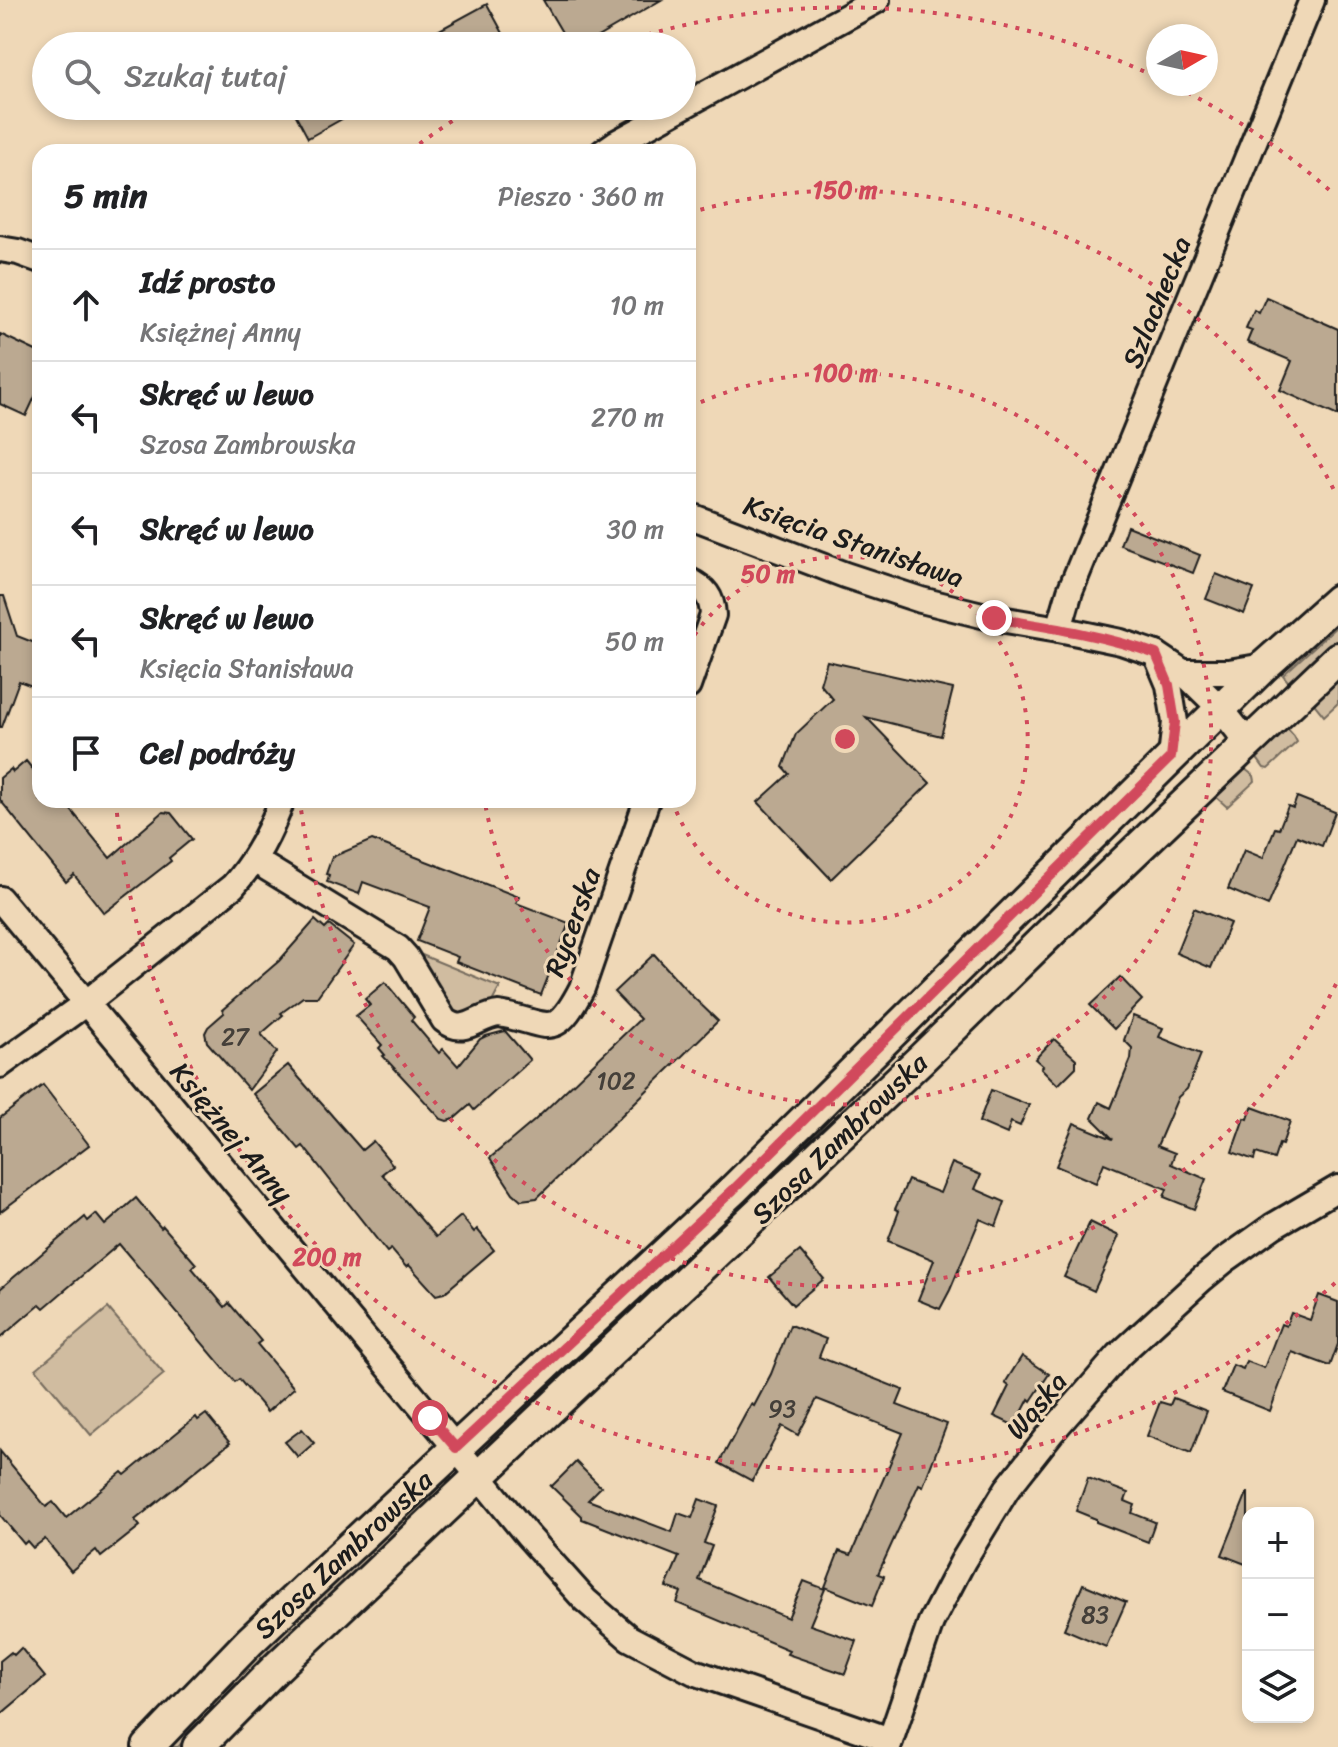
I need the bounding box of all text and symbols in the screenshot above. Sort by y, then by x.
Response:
north arrow [1146,24,1218,96]
search box [32,32,696,120]
text: Szukaj tutaj [124,49,287,103]
icon: search [60,54,104,98]
text: 5 min [64,166,147,226]
text: 150 m [813,169,878,211]
text: Pieszo · 360 m [498,173,664,219]
street label: Szlachecka [1108,229,1205,376]
text: Idź prosto [140,255,275,309]
text: 10 m [610,282,664,328]
icon: ahead [64,283,108,327]
text: Księżnej Anny [140,309,301,355]
text: 100 m [812,352,878,394]
text: Skręć w lewo [140,367,314,421]
text: 270 m [591,394,664,440]
icon: left [64,395,108,439]
text: Szosa Zambrowska [140,421,355,467]
street label: Księcia Stanisława [737,481,971,602]
text: Skręć w lewo [140,502,314,556]
text: 30 m [607,506,664,552]
icon: left [64,507,108,551]
text: 50 m [741,553,796,595]
text: Skręć w lewo [140,591,314,645]
route end [976,600,1012,636]
text: 50 m [605,618,664,664]
icon: left [64,619,108,663]
text: Księcia Stanisława [140,645,354,691]
centre of rings [831,725,859,753]
text: Cel podróży [140,726,295,780]
icon: arrive [64,731,108,775]
street label: Rycerska [530,860,615,984]
house number: 27 [221,1016,250,1058]
street label: Szosa Zambrowska [739,1040,940,1237]
street label: Księżnej Anny [157,1050,306,1215]
house number: 102 [596,1060,636,1102]
text: 200 m [292,1236,362,1278]
street label: Wąska [993,1360,1080,1451]
house number: 93 [768,1388,796,1430]
route start [412,1400,448,1436]
street label: Szosa Zambrowska [242,1457,446,1651]
map controls [1242,1507,1314,1723]
button: + [1242,1507,1314,1579]
button: − [1242,1579,1314,1651]
house number: 83 [1081,1594,1109,1636]
button: layers [1242,1651,1314,1723]

